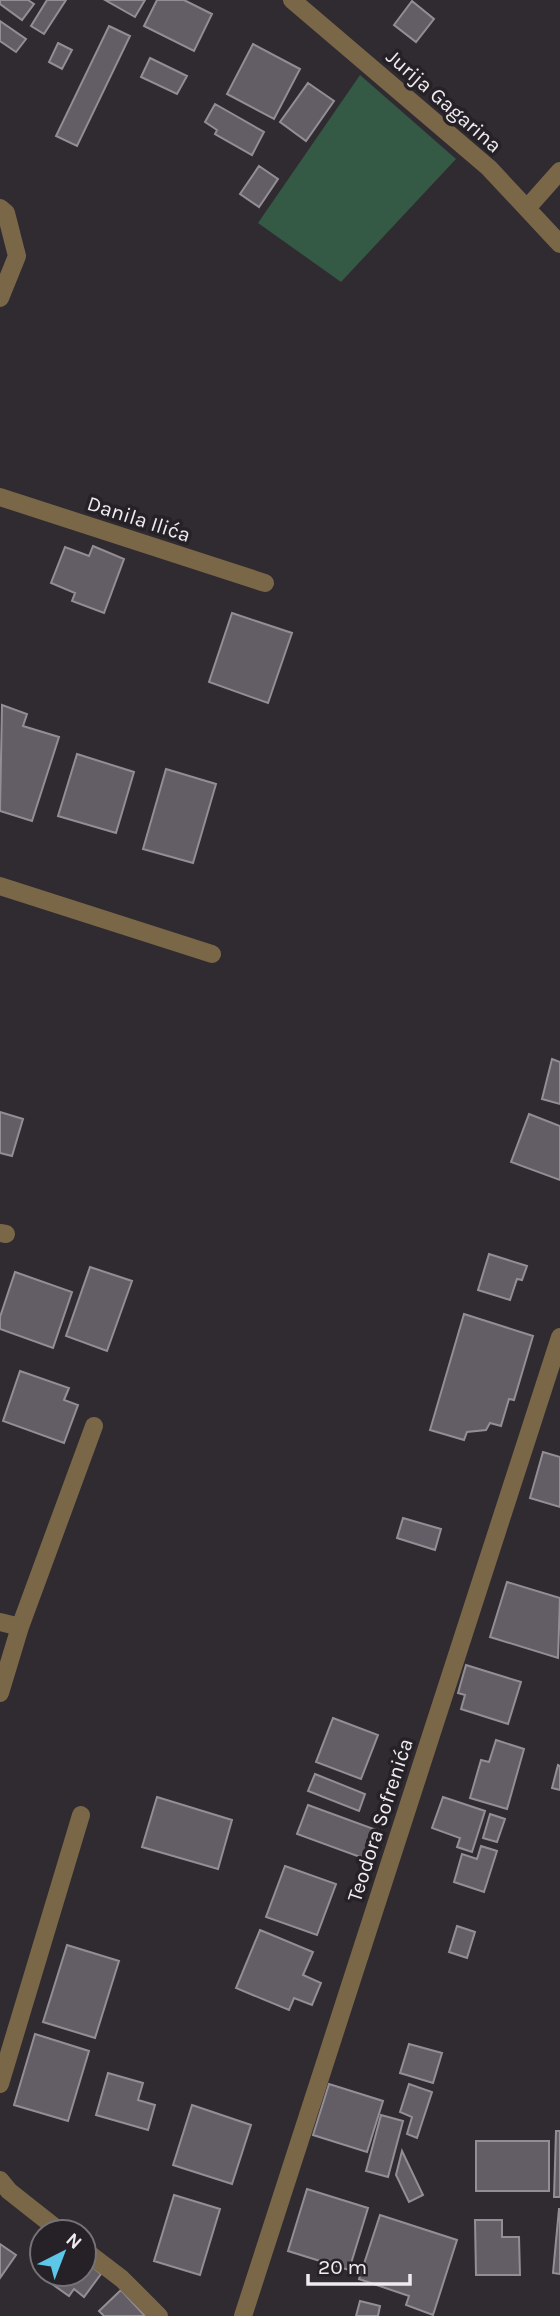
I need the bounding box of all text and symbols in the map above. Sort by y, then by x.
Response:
street label: Jurija Gagarina [381,44,507,158]
street label: Danila Ilića [84,491,194,547]
street label: Teodora Sofrenića [342,1735,418,1905]
north arrow [28,2218,98,2288]
text: N [61,2228,86,2254]
scale bar [308,2242,410,2286]
text: 20 m [318,2255,367,2279]

